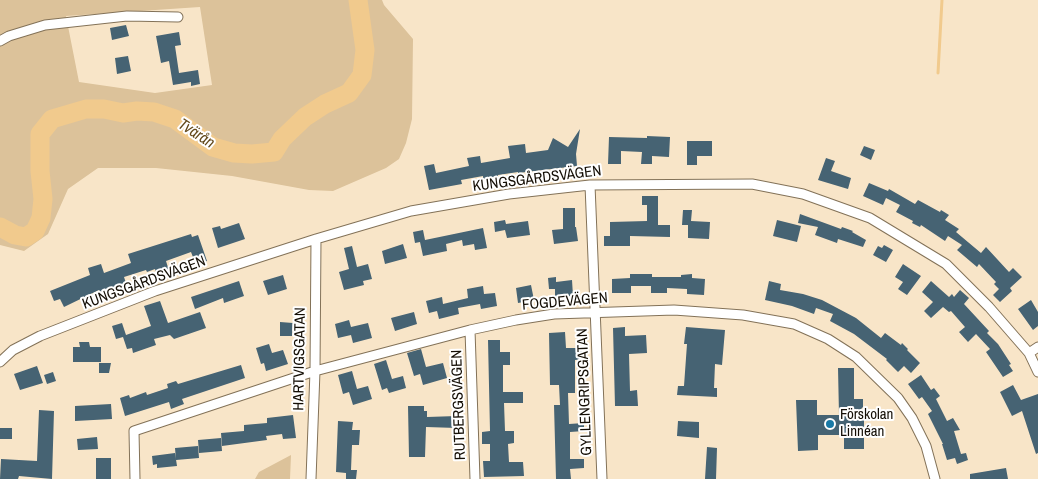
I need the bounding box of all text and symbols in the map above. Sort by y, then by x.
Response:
water label: Tvärån [174,115,218,153]
street label: KUNGSGÅRDSVÄGEN [472,162,602,196]
street label: KUNGSGÅRDSVÄGEN [80,252,208,314]
street label: FOGDEVÄGEN [521,289,609,315]
street label: HARTVIGSGATAN [290,307,310,411]
street label: GYLLENGRIPSGATAN [574,328,596,456]
street label: RUTBERGSVÄGEN [448,349,470,461]
place label: Förskolan Linnéan [840,406,893,441]
marker: Förskolan Linnéan [824,418,836,430]

